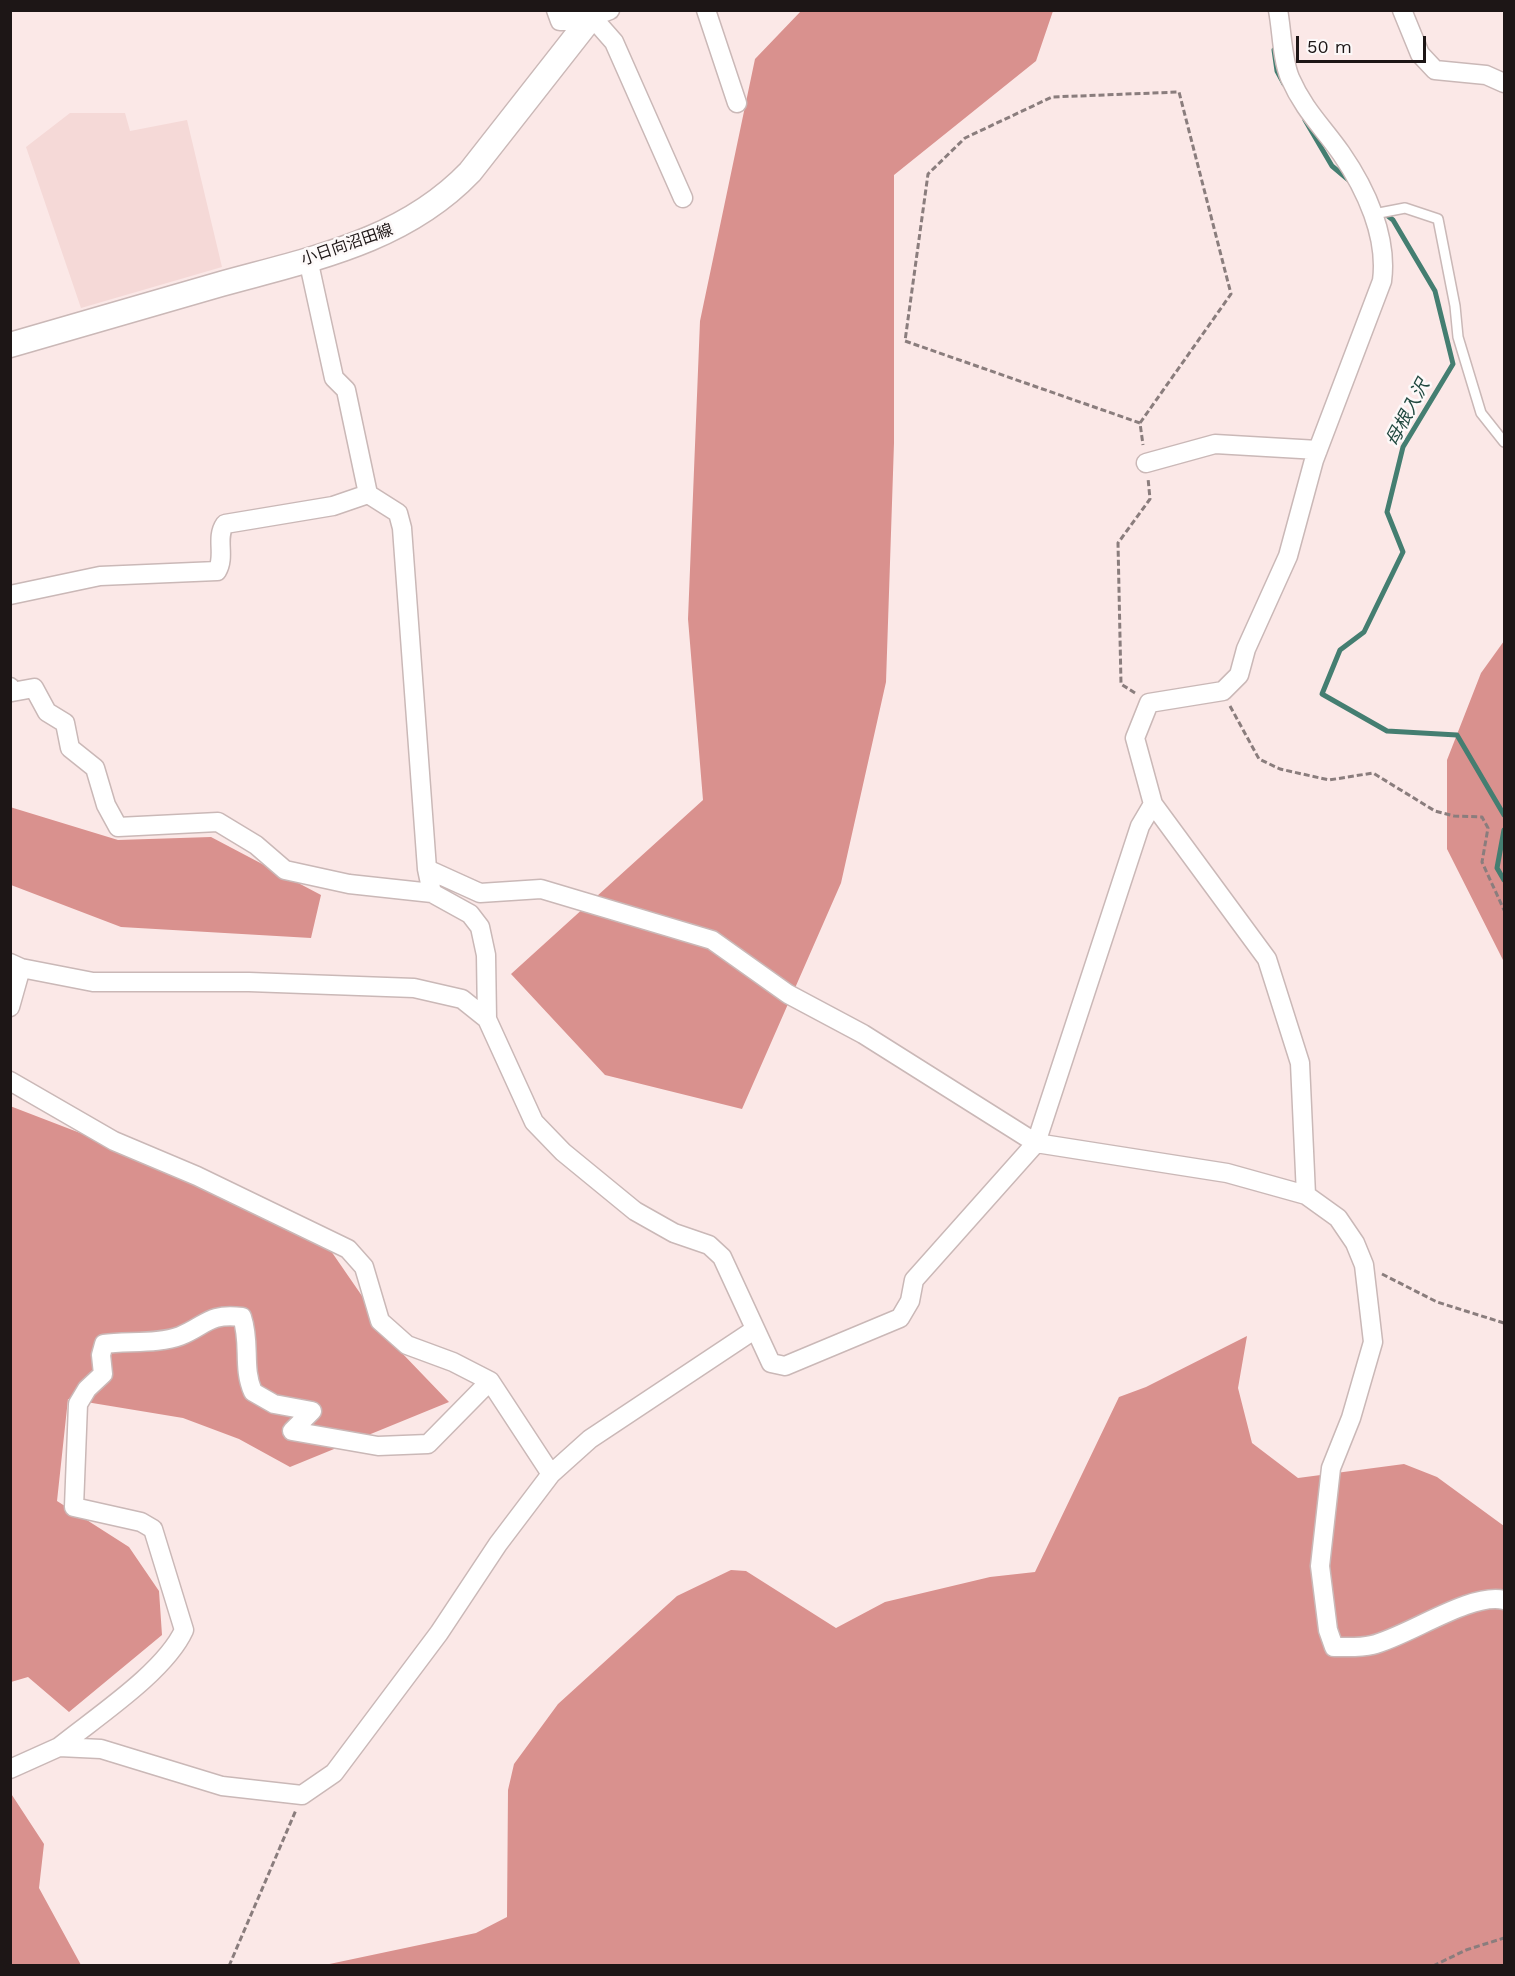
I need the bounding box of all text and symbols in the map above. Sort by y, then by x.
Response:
scale bar [1299,24,1430,62]
text: 50 m [1307,36,1352,57]
street label: 小日向沼田線 [298,220,396,270]
water label: 母根入沢 [1382,376,1434,450]

